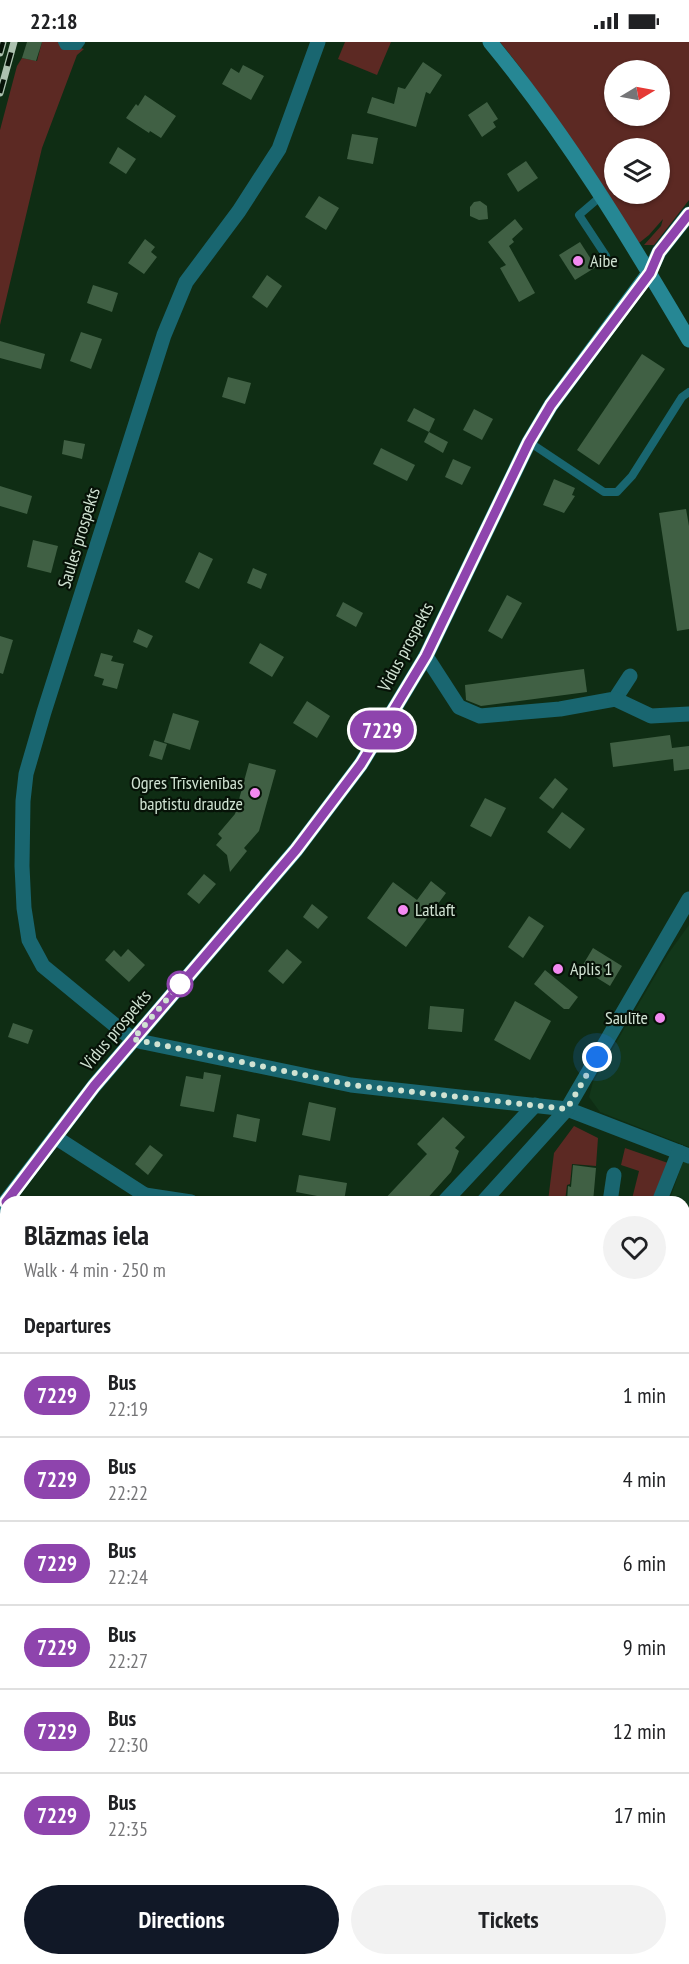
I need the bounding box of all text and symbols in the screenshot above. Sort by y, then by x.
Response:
text: 22:18 [30,7,78,35]
north arrow [604,60,670,126]
map controls [604,60,670,204]
button: layers [604,138,670,204]
place label: Aibe [590,249,618,272]
marker: Aibe [571,254,585,268]
street label: Saules prospekts [52,485,105,591]
street label: Vidus prospekts [372,598,439,696]
line badge: 7229 [340,710,424,750]
text: 7229 [362,717,402,744]
place label: Ogres Trīsvienības baptistu draudze [131,771,243,815]
marker: Ogres Trīsvienības baptistu draudze [248,786,262,800]
place label: Latlaft [415,898,455,921]
marker: Latlaft [396,903,410,917]
place label: Aplis 1 [570,957,612,980]
marker: Aplis 1 [551,962,565,976]
unlabelled marker [167,971,193,997]
street label: Vidus prospekts [75,985,156,1075]
place label: Saulīte [605,1006,648,1029]
marker: Saulīte [653,1011,667,1025]
your location [582,1042,612,1072]
text: Blāzmas iela [24,1216,149,1253]
button: heart [603,1216,666,1279]
text: Walk · 4 min · 250 m [24,1257,166,1283]
text: Departures [24,1311,111,1339]
text: Bus [108,1368,136,1396]
text: 1 min [623,1381,666,1409]
text: 7229 [37,1382,77,1409]
text: 22:19 [108,1396,148,1422]
text: Bus [108,1452,136,1480]
text: 4 min [623,1465,666,1493]
text: 7229 [37,1466,77,1493]
text: 22:22 [108,1480,148,1506]
text: Bus [108,1536,136,1564]
text: 6 min [623,1549,666,1577]
text: 7229 [37,1550,77,1577]
text: 22:24 [108,1564,148,1590]
text: Bus [108,1620,136,1648]
text: 9 min [623,1633,666,1661]
text: 7229 [37,1634,77,1661]
text: 22:27 [108,1648,148,1674]
text: Bus [108,1704,136,1732]
text: 12 min [613,1717,666,1745]
text: 7229 [37,1718,77,1745]
text: 22:30 [108,1732,148,1758]
text: Bus [108,1788,136,1816]
text: 17 min [614,1801,666,1829]
text: 7229 [37,1802,77,1829]
text: 22:35 [108,1816,148,1842]
button: Directions [24,1885,339,1954]
button: Tickets [351,1885,666,1954]

